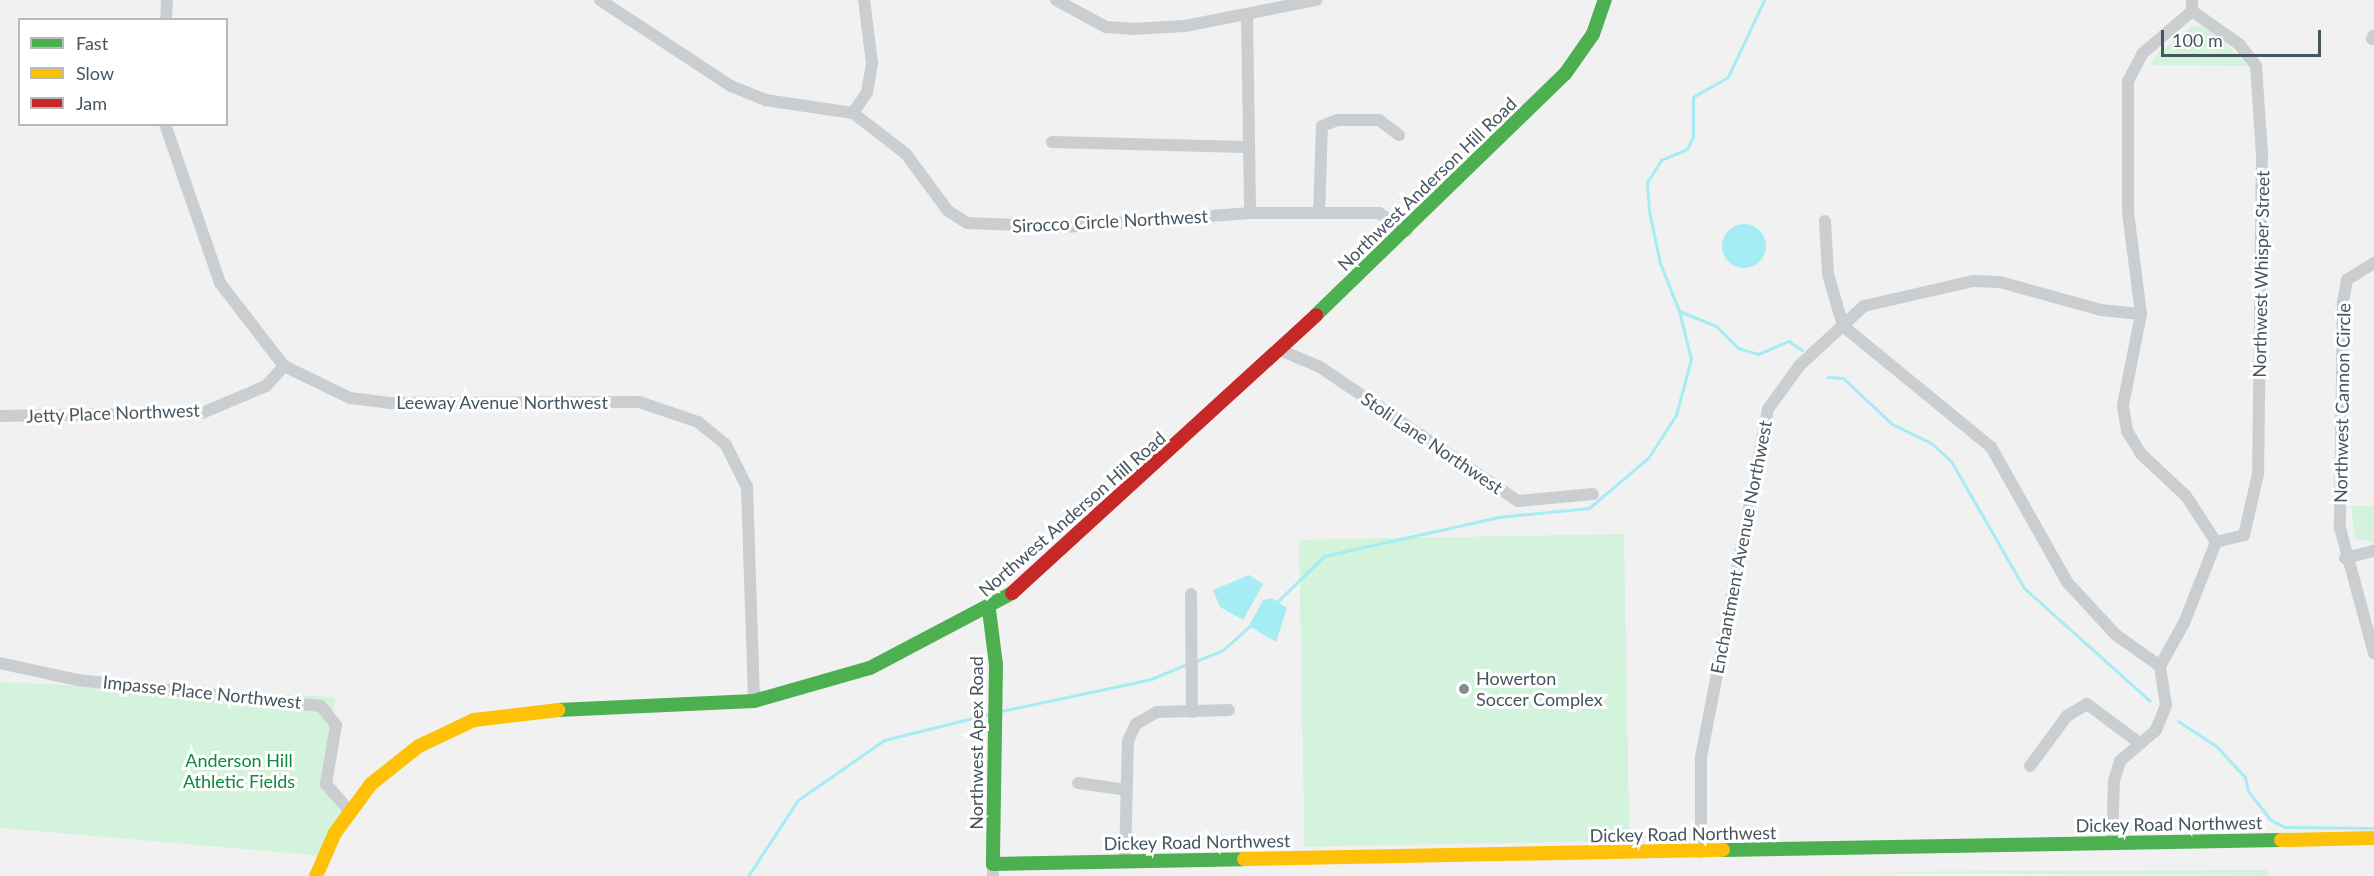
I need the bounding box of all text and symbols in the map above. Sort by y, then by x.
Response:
legend [18,18,228,126]
scale bar [2164,18,2324,56]
text: 100 m [2172,29,2223,51]
text: Fast [76,32,108,54]
text: Slow [76,62,114,84]
text: Jam [76,92,107,114]
street label: Northwest Anderson Hill Road [1333,93,1521,275]
street label: Northwest Whisper Street [2248,170,2274,378]
street label: Sirocco Circle Northwest [1012,205,1208,237]
street label: Northwest Cannon Circle [2329,303,2355,503]
street label: Stoli Lane Northwest [1357,388,1507,498]
street label: Leeway Avenue Northwest [396,391,608,413]
street label: Jetty Place Northwest [26,399,200,427]
street label: Enchantment Avenue Northwest [1706,418,1776,676]
street label: Northwest Anderson Hill Road [974,427,1170,601]
street label: Northwest Apex Road [965,656,987,830]
place label: Howerton Soccer Complex [1476,668,1603,710]
street label: Impasse Place Northwest [102,671,302,713]
marker: Howerton Soccer Complex [1457,682,1471,696]
park label: Anderson Hill Athletic Fields [183,750,295,792]
street label: Dickey Road Northwest [2075,812,2263,836]
street label: Dickey Road Northwest [1589,822,1777,846]
street label: Dickey Road Northwest [1103,830,1291,854]

